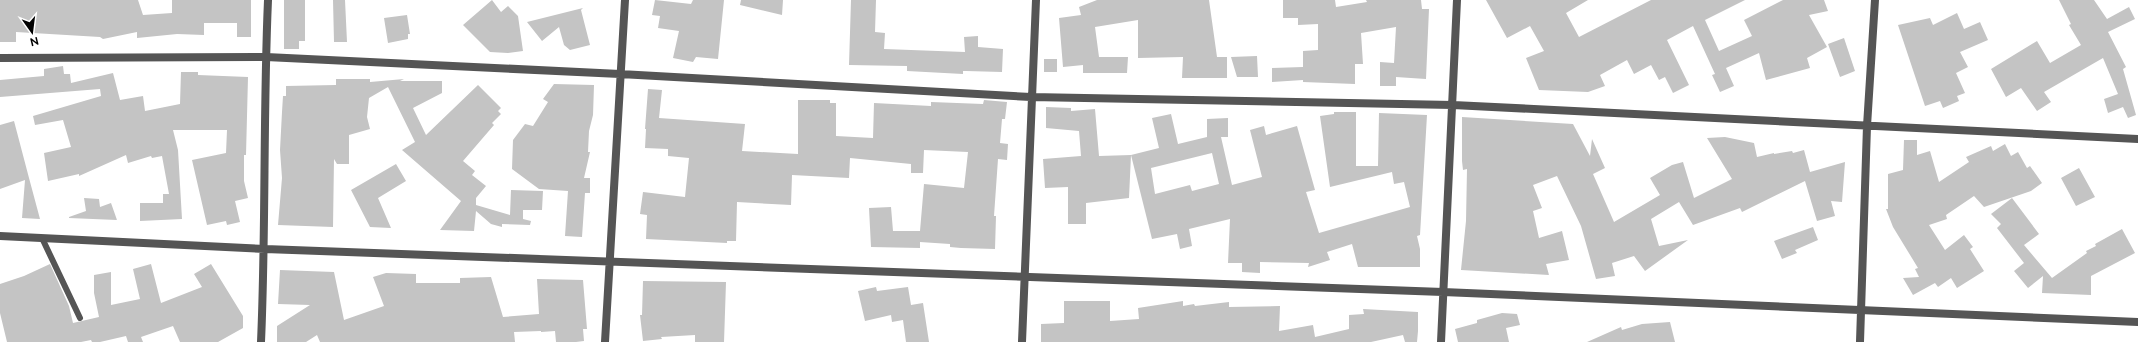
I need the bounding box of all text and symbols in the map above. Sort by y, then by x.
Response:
north arrow [12,12,52,52]
text: N [29,34,40,49]

